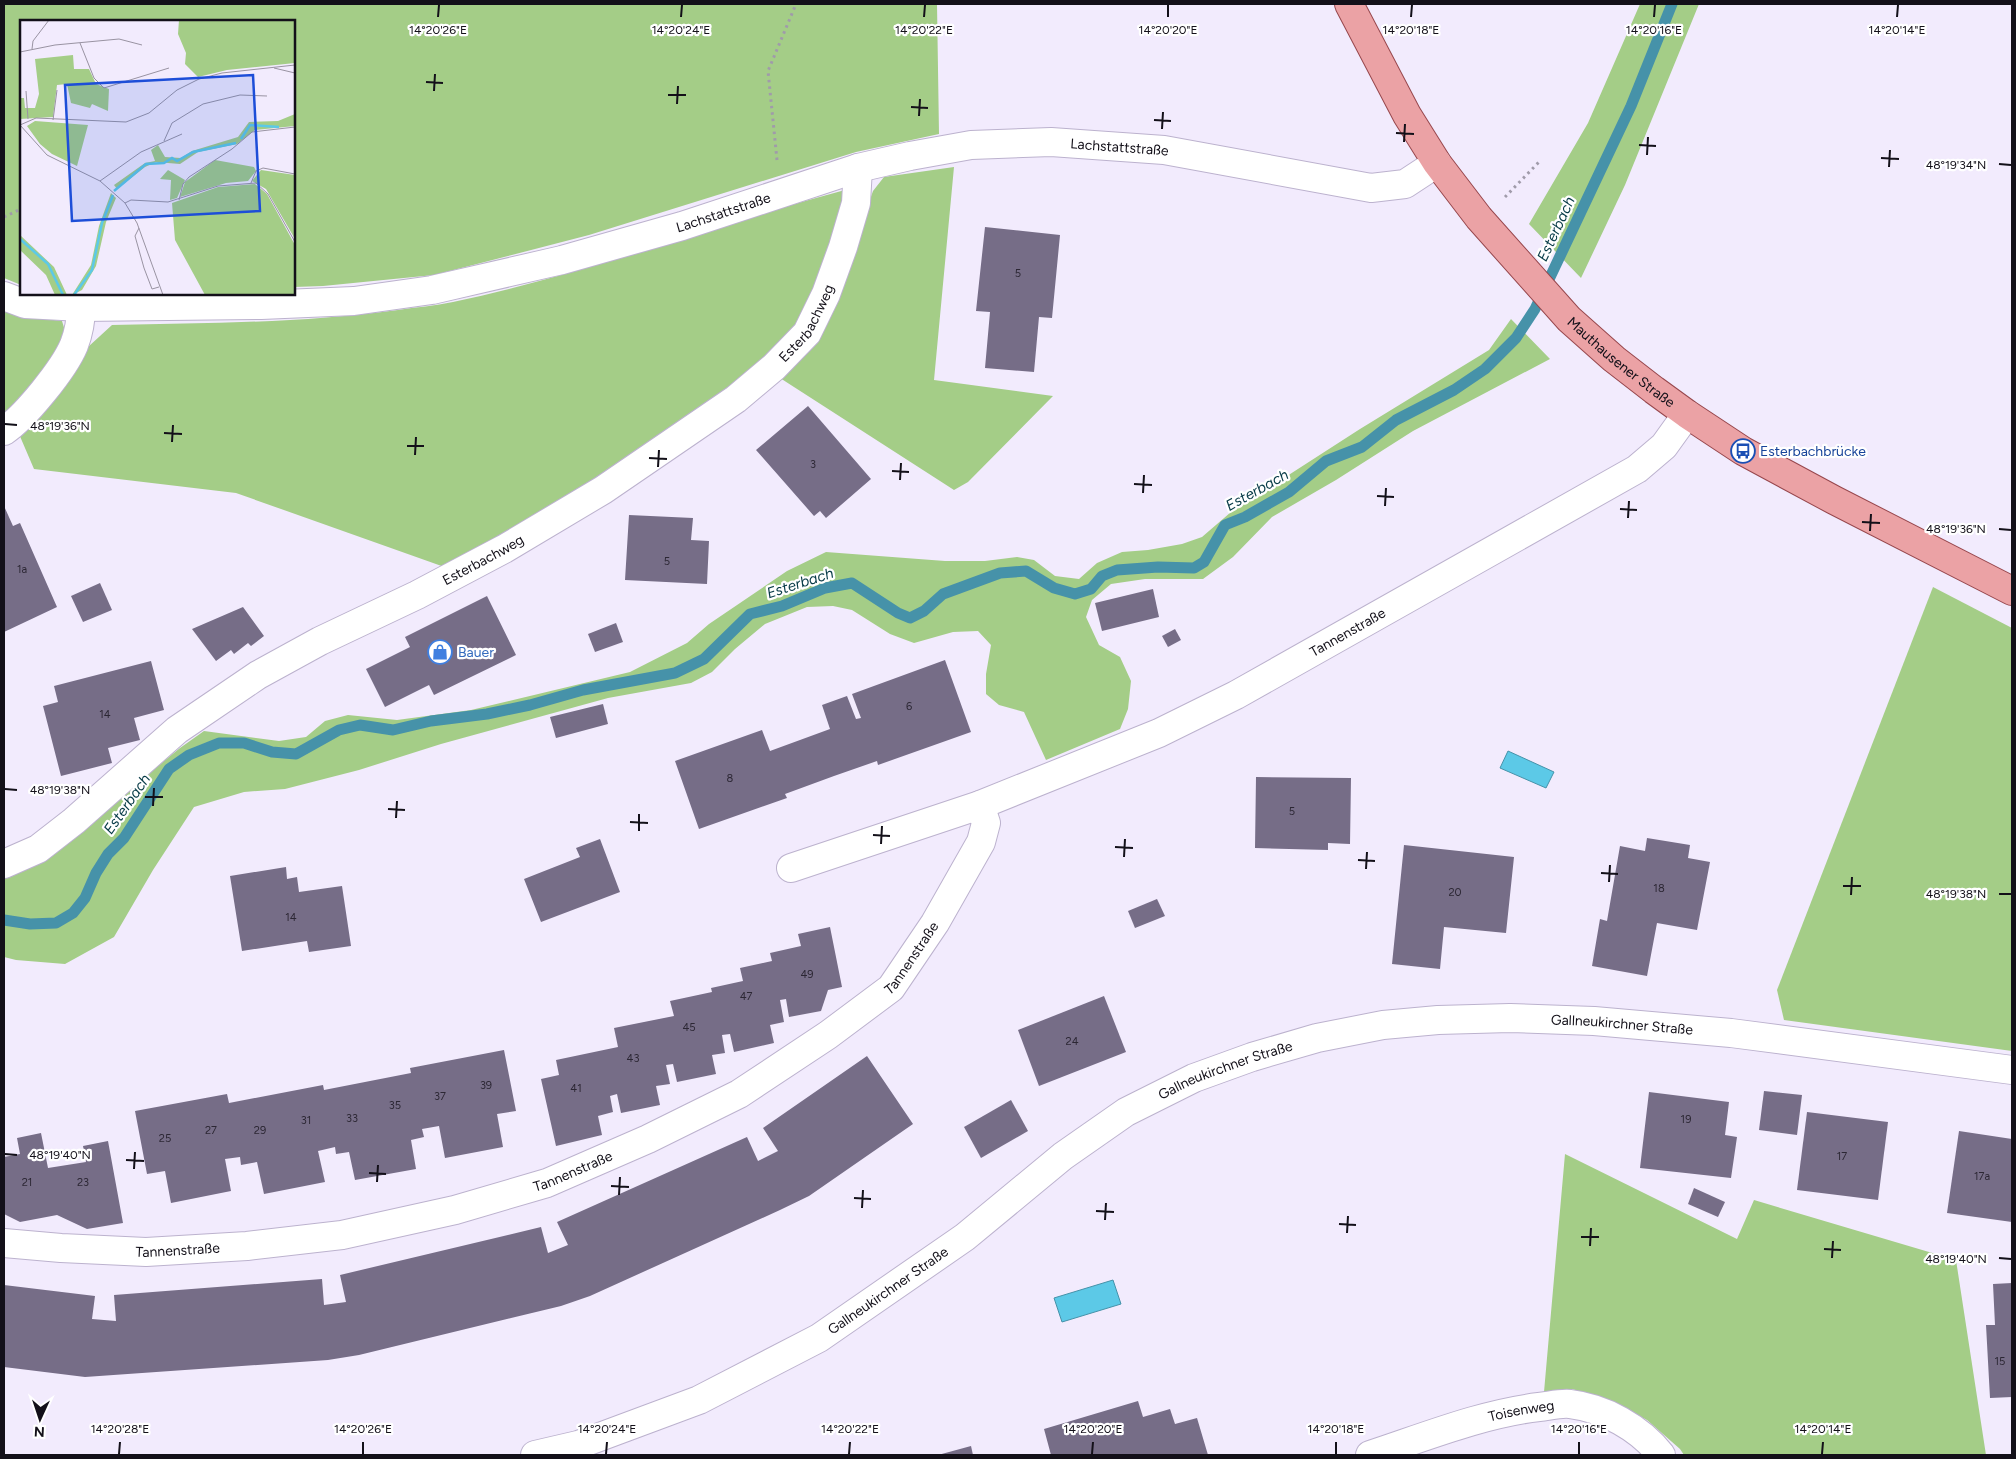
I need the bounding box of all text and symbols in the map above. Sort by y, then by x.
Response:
inset map [20,20,295,295]
text: 14°20'26"E [409,23,467,37]
text: 14°20'24"E [652,23,710,37]
text: 14°20'22"E [895,23,953,37]
text: 14°20'20"E [1139,23,1197,37]
text: 14°20'18"E [1383,23,1439,37]
text: 14°20'16"E [1626,23,1682,37]
text: 14°20'14"E [1869,23,1926,37]
street label: Lachstattstraße [1070,135,1170,160]
text: 48°19'34"N [1926,158,1986,172]
street label: Lachstattstraße [674,189,773,236]
water label: Esterbach [1533,194,1579,264]
house number: 5 [1015,267,1021,280]
street label: Esterbachweg [776,282,838,366]
street label: Mauthausener Straße [1563,313,1678,412]
text: 48°19'36"N [30,419,90,433]
bus stop icon: Esterbachbrücke [1730,438,1756,464]
place label: Esterbachbrücke [1760,443,1866,460]
house number: 3 [810,458,816,471]
water label: Esterbach [1222,465,1292,515]
text: 48°19'36"N [1926,522,1986,536]
street label: Esterbachweg [440,531,527,589]
house number: 5 [664,555,670,568]
house number: 1a [17,563,27,576]
water label: Esterbach [764,564,836,602]
street label: Tannenstraße [1307,604,1389,661]
shop icon: Bauer [427,639,453,665]
place label: Bauer [458,644,494,661]
house number: 6 [906,700,912,713]
house number: 14 [99,708,111,721]
water label: Esterbach [100,771,154,837]
house number: 8 [727,772,734,785]
text: 48°19'38"N [30,783,90,797]
house number: 5 [1289,805,1295,818]
house number: 18 [1653,882,1665,895]
house number: 20 [1448,886,1462,899]
text: 48°19'38"N [1926,887,1986,901]
house number: 14 [285,911,297,924]
street label: Tannenstraße [881,918,943,999]
house number: 49 [800,968,814,981]
house number: 47 [740,990,752,1003]
street label: Gallneukirchner Straße [1551,1011,1694,1039]
house number: 45 [682,1021,696,1034]
house number: 24 [1066,1035,1079,1048]
street label: Gallneukirchner Straße [1155,1038,1295,1104]
house number: 43 [627,1052,639,1065]
house number: 39 [480,1079,492,1092]
house number: 41 [570,1082,582,1095]
house number: 37 [434,1090,446,1103]
house number: 35 [389,1099,401,1112]
house number: 33 [346,1112,358,1125]
house number: 19 [1681,1113,1691,1126]
house number: 31 [301,1114,311,1127]
house number: 27 [205,1124,217,1137]
house number: 29 [254,1124,266,1137]
house number: 25 [159,1132,171,1145]
street label: Tannenstraße [531,1147,615,1196]
text: 48°19'40"N [29,1148,91,1162]
house number: 17 [1837,1150,1847,1163]
house number: 17a [1974,1170,1990,1183]
house number: 21 [22,1176,32,1189]
house number: 23 [77,1176,89,1189]
street label: Tannenstraße [135,1240,221,1261]
street label: Gallneukirchner Straße [825,1243,952,1338]
text: 48°19'40"N [1925,1252,1987,1266]
house number: 15 [1995,1355,2005,1368]
north arrow [15,1394,65,1444]
street label: Toisenweg [1487,1397,1556,1425]
text: 14°20'28"E [91,1422,149,1436]
text: 14°20'26"E [334,1422,392,1436]
text: 14°20'24"E [578,1422,636,1436]
text: 14°20'22"E [821,1422,879,1436]
text: 14°20'20"E [1064,1422,1122,1436]
text: 14°20'18"E [1308,1422,1364,1436]
text: 14°20'16"E [1551,1422,1607,1436]
text: 14°20'14"E [1795,1422,1852,1436]
text: N [33,1423,45,1440]

